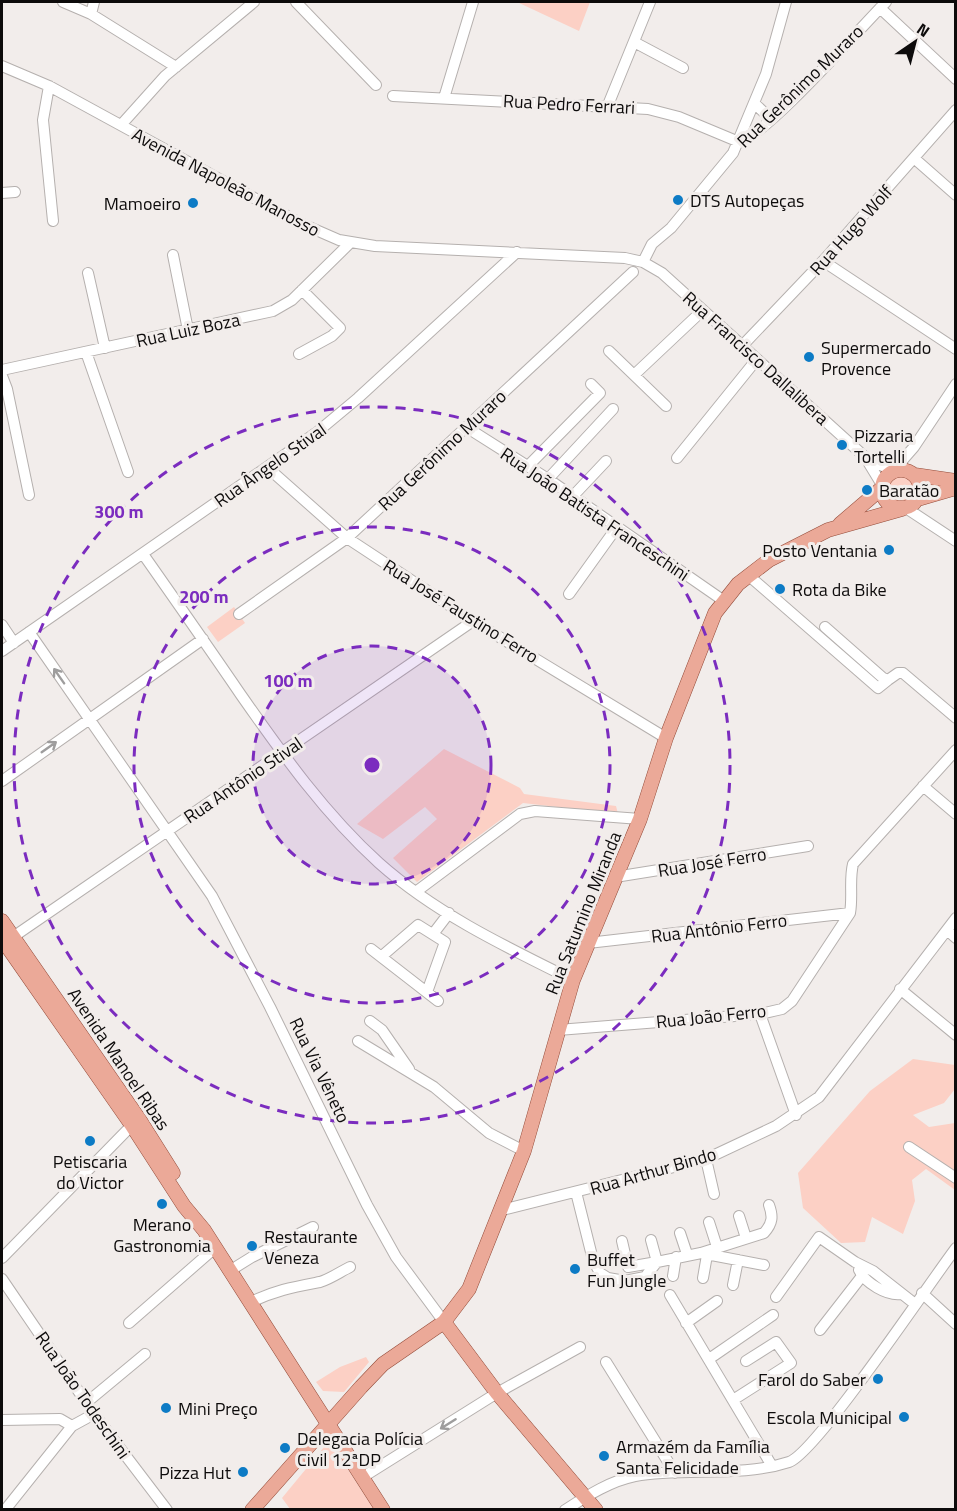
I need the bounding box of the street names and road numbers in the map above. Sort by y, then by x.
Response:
street label: Rua Gerônimo Muraro [731,18,869,154]
street label: Rua Pedro Ferrari [502,87,636,121]
street label: Avenida Napoleão Manosso [127,121,325,243]
street label: Rua Hugo Wolf [803,179,899,281]
street label: Rua Francisco Dallalibera [677,285,835,431]
street label: Rua Luiz Boza [134,306,242,354]
street label: Rua Gerônimo Muraro [372,383,512,517]
street label: Rua Ângelo Stival [208,416,332,514]
street label: Rua João Batista Franceschini [495,440,695,588]
street label: Rua José Faustino Ferro [378,552,544,670]
street label: Rua Antônio Stival [178,730,308,830]
street label: Rua Saturnino Miranda [538,827,628,999]
street label: Rua José Ferro [656,840,768,884]
street label: Rua Antônio Ferro [649,906,789,950]
street label: Avenida Manoel Ribas [61,982,177,1136]
street label: Rua João Ferro [655,997,767,1035]
street label: Rua Via Vêneto [283,1013,357,1127]
street label: Rua Arthur Bindo [587,1140,719,1202]
street label: Rua João Todeschini [29,1326,137,1464]

